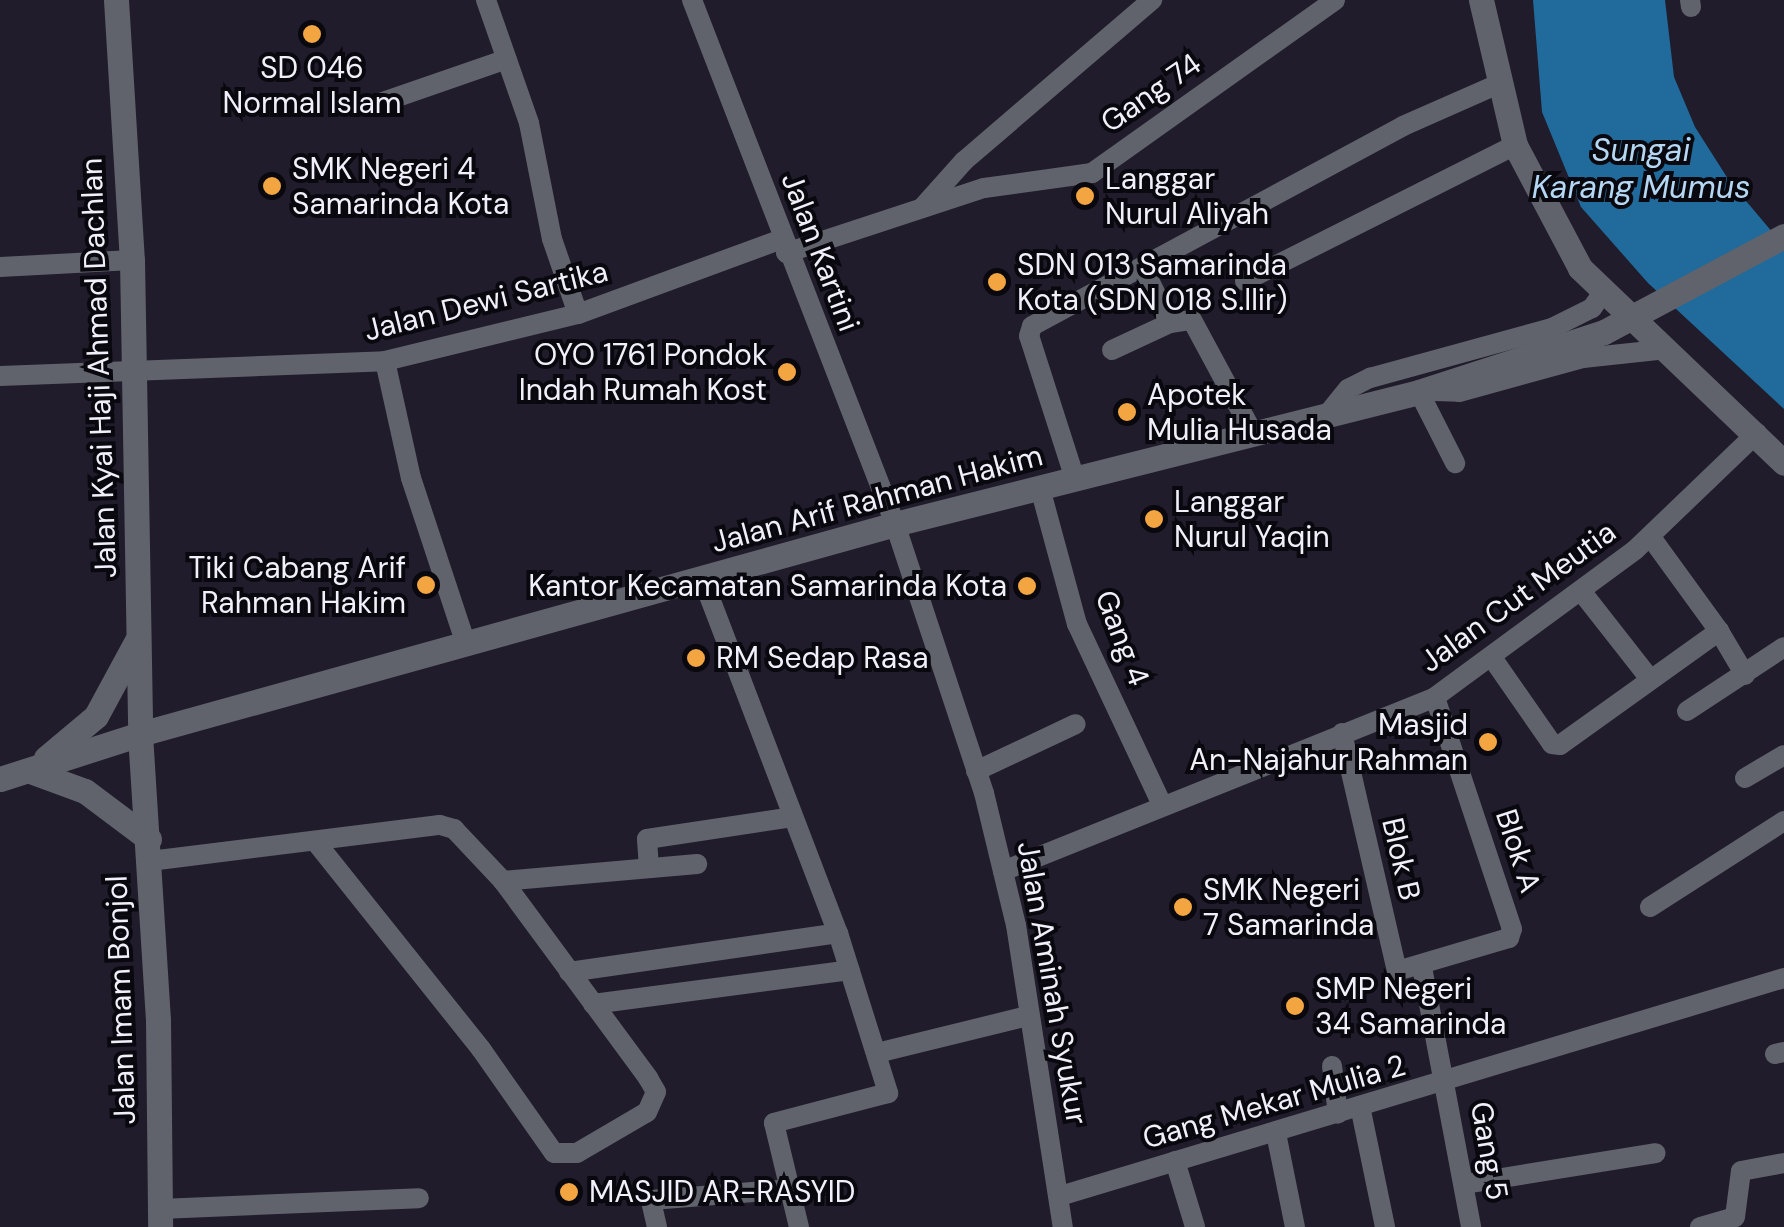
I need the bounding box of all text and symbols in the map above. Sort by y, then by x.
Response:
marker: SD 046 Normal Islam [301,23,323,45]
street label: Gang 74 [1094,46,1208,140]
place label: SD 046 Normal Islam [222,50,402,120]
water label: Sungai Karang Mumus [1532,132,1750,207]
place label: SMK Negeri 4 Samarinda Kota [292,151,509,222]
street label: Jalan Kyai Haji Ahmad Dachlan [74,157,124,579]
place label: Langgar Nurul Aliyah [1105,161,1269,232]
street label: Jalan Kartini [773,167,867,337]
marker: SMK Negeri 4 Samarinda Kota [261,175,283,197]
marker: Langgar Nurul Aliyah [1074,185,1096,207]
place label: SDN 013 Samarinda Kota (SDN 018 S.Ilir) [1017,247,1287,318]
street label: Jalan Dewi Sartika [360,253,612,349]
marker: SDN 013 Samarinda Kota (SDN 018 S.Ilir) [986,271,1008,293]
place label: OYO 1761 Pondok Indah Rumah Kost [519,337,767,408]
marker: OYO 1761 Pondok Indah Rumah Kost [776,361,798,383]
place label: Apotek Mulia Husada [1147,377,1332,448]
marker: Apotek Mulia Husada [1116,401,1138,423]
street label: Jalan Arif Rahman Hakim [708,437,1046,561]
place label: Langgar Nurul Yaqin [1174,484,1330,554]
marker: Langgar Nurul Yaqin [1143,508,1165,530]
street label: Jalan Cut Meutia [1413,514,1623,680]
place label: Tiki Cabang Arif Rahman Hakim [188,550,406,620]
place label: Kantor Kecamatan Samarinda Kota [528,568,1007,604]
marker: Tiki Cabang Arif Rahman Hakim [415,574,437,596]
marker: Kantor Kecamatan Samarinda Kota [1016,575,1038,597]
street label: Gang 4 [1087,585,1157,691]
place label: RM Sedap Rasa [716,640,928,676]
marker: RM Sedap Rasa [685,647,707,669]
place label: Masjid An-Najahur Rahman [1189,707,1468,778]
marker: Masjid An-Najahur Rahman [1477,731,1499,753]
street label: Blok A [1488,805,1548,897]
street label: Blok B [1374,814,1428,904]
street label: Jalan Aminah Syukur [1009,839,1095,1127]
place label: SMK Negeri 7 Samarinda [1203,872,1374,942]
street label: Jalan Imam Bonjol [99,875,143,1125]
marker: SMK Negeri 7 Samarinda [1172,896,1194,918]
place label: SMP Negeri 34 Samarinda [1315,971,1506,1042]
marker: SMP Negeri 34 Samarinda [1284,995,1306,1017]
street label: Gang Mekar Mulia 2 [1139,1047,1409,1157]
street label: Gang 5 [1463,1099,1515,1203]
place label: MASJID AR-RASYID [589,1174,855,1210]
marker: MASJID AR-RASYID [558,1181,580,1203]

